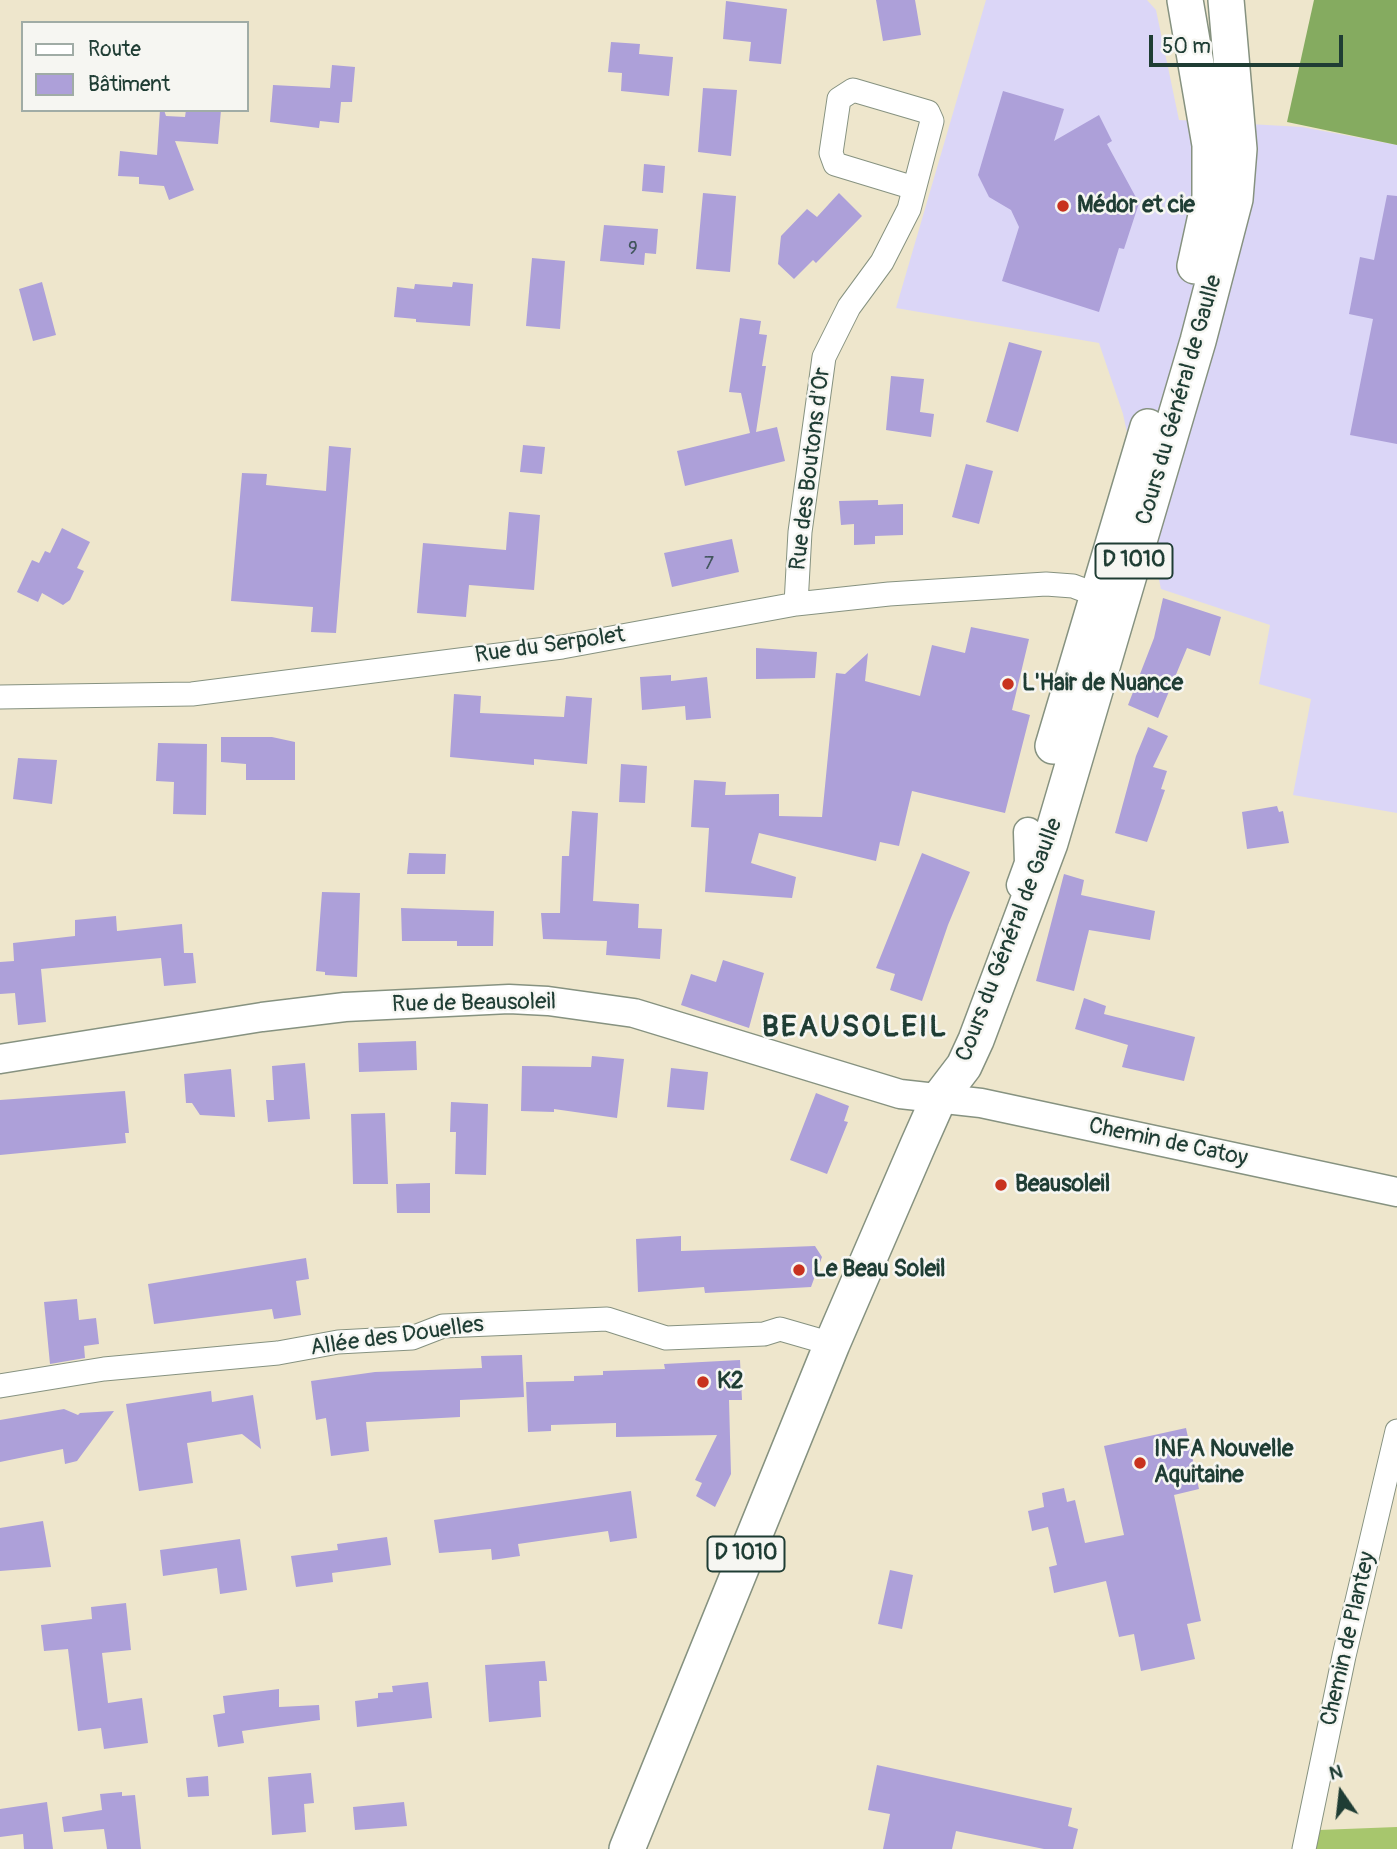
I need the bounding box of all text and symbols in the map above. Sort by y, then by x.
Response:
legend [21,21,248,112]
scale bar [1152,21,1346,65]
text: 50 m [1162,33,1211,60]
text: Route [88,36,141,63]
text: Bâtiment [88,71,170,98]
place label: Médor et cie [1077,192,1195,220]
marker: Médor et cie [1055,198,1071,214]
house number: 9 [628,238,638,260]
street label: Cours du Général de Gaulle [1131,272,1229,528]
street label: Rue des Boutons d'Or [785,366,837,572]
road number: D 1010 [1096,544,1172,578]
house number: 7 [704,553,714,575]
street label: Rue du Serpolet [473,622,627,670]
place label: L'Hair de Nuance [1022,670,1183,698]
marker: L'Hair de Nuance [1000,676,1016,692]
street label: Cours du Général de Gaulle [951,814,1069,1066]
street label: Rue de Beausoleil [392,989,556,1019]
district label: BEAUSOLEIL [763,1010,947,1046]
street label: Chemin de Catoy [1086,1113,1250,1173]
place label: Beausoleil [1015,1171,1110,1199]
marker: Beausoleil [993,1177,1009,1193]
place label: Le Beau Soleil [813,1256,946,1284]
marker: Le Beau Soleil [791,1262,807,1278]
street label: Allée des Douelles [309,1311,485,1363]
place label: K2 [717,1368,744,1396]
marker: K2 [695,1374,711,1390]
place label: INFA Nouvelle Aquitaine [1154,1436,1293,1490]
marker: INFA Nouvelle Aquitaine [1132,1455,1148,1471]
road number: D 1010 [708,1536,784,1572]
street label: Chemin de Plantey [1316,1549,1382,1729]
north arrow [1306,1758,1376,1828]
text: N [1327,1759,1345,1786]

